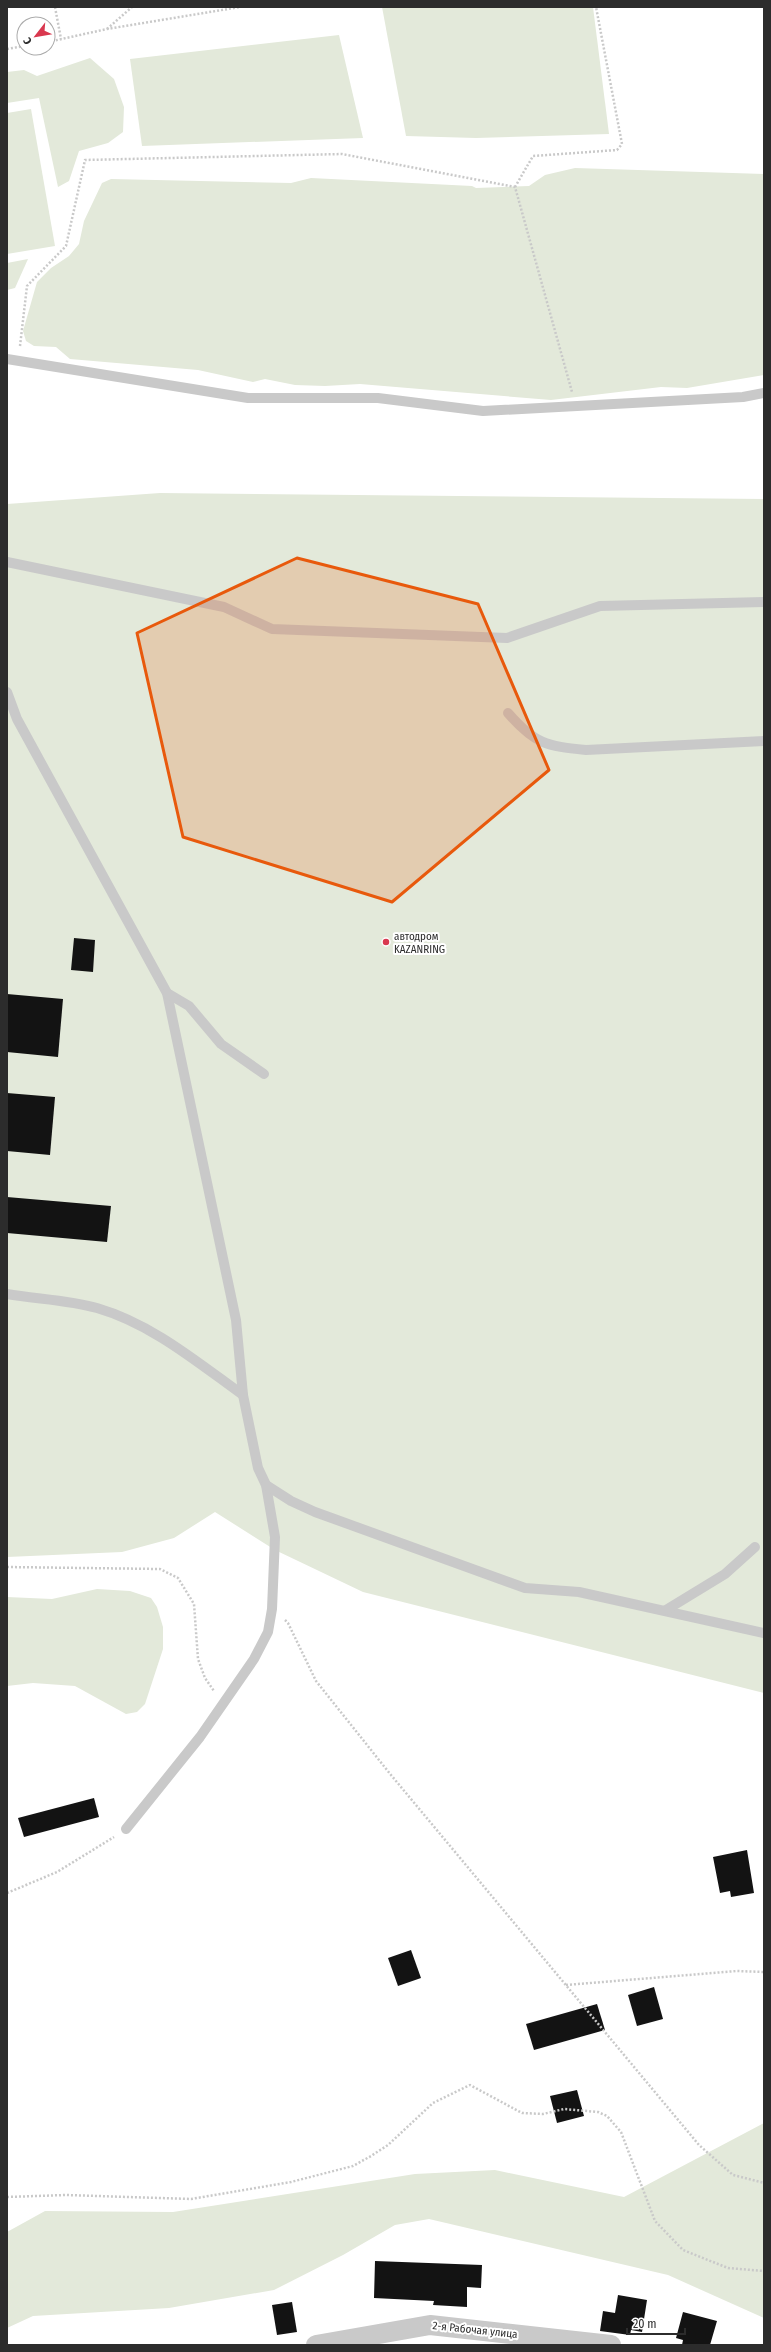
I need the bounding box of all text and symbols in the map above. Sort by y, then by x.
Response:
north arrow [16,16,56,56]
text: С [21,35,35,47]
place label: автодром KAZANRING [394,930,445,956]
marker: автодром KAZANRING [381,937,391,947]
scale bar [627,2310,685,2336]
text: 20 m [633,2317,657,2331]
street label: 2-я Рабочая улица [432,2319,518,2341]

